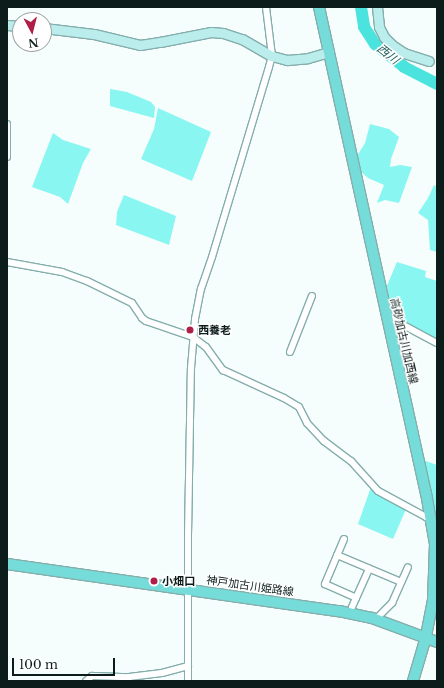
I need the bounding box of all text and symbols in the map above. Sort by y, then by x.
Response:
north arrow [12,12,52,52]
text: N [27,35,39,50]
water label: 西川 [374,41,402,67]
street label: 高砂加古川加西線 [388,297,420,385]
place label: 西養老 [198,323,231,337]
marker: 西養老 [185,325,195,335]
street label: 神戸加古川姫路線 [206,573,294,599]
place label: 小畑口 [162,574,195,588]
marker: 小畑口 [149,576,159,586]
scale bar [14,650,117,676]
text: 100 m [19,657,58,672]

